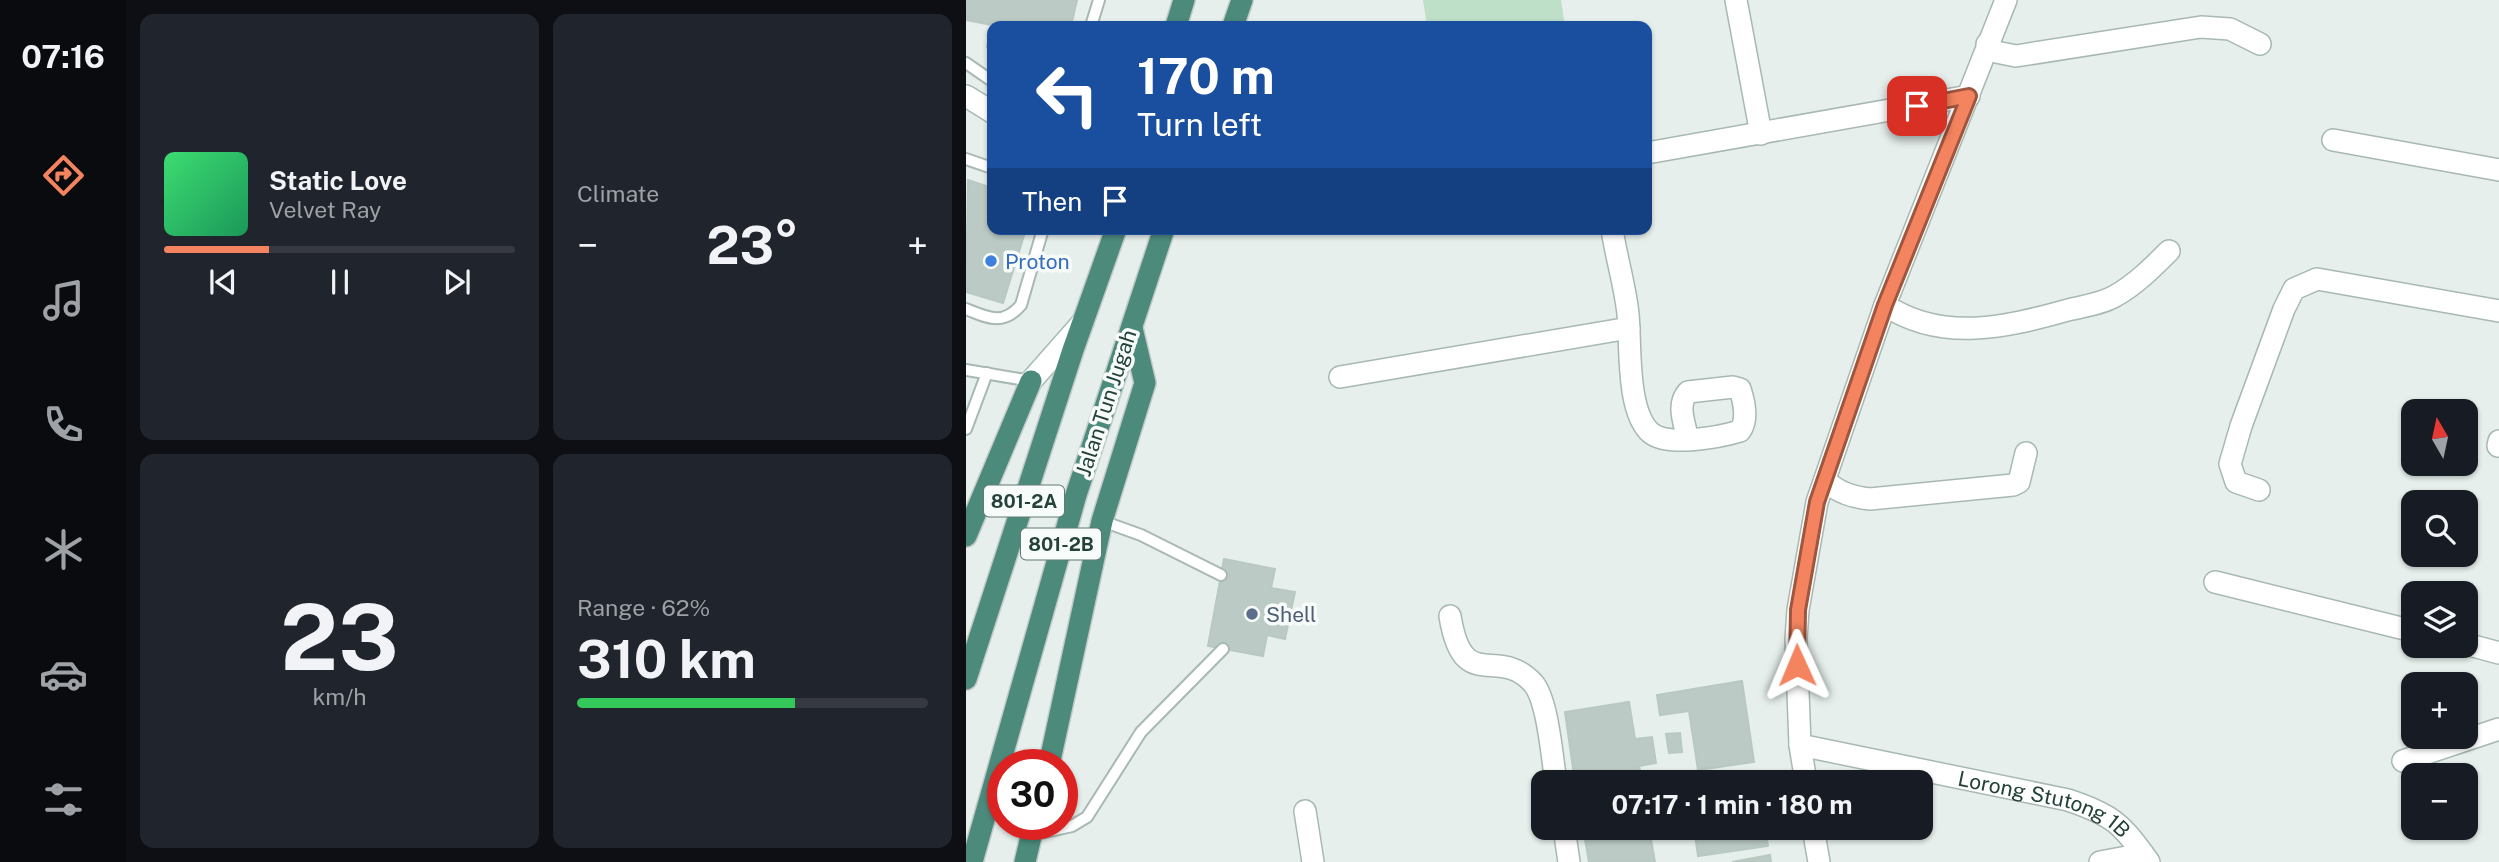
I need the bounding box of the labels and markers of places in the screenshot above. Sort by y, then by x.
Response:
pin [1887,76,1947,136]
place label: Proton [1005,249,1070,274]
marker: Proton [983,253,999,269]
place label: Shell [1266,602,1316,627]
marker: Shell [1244,606,1260,622]

